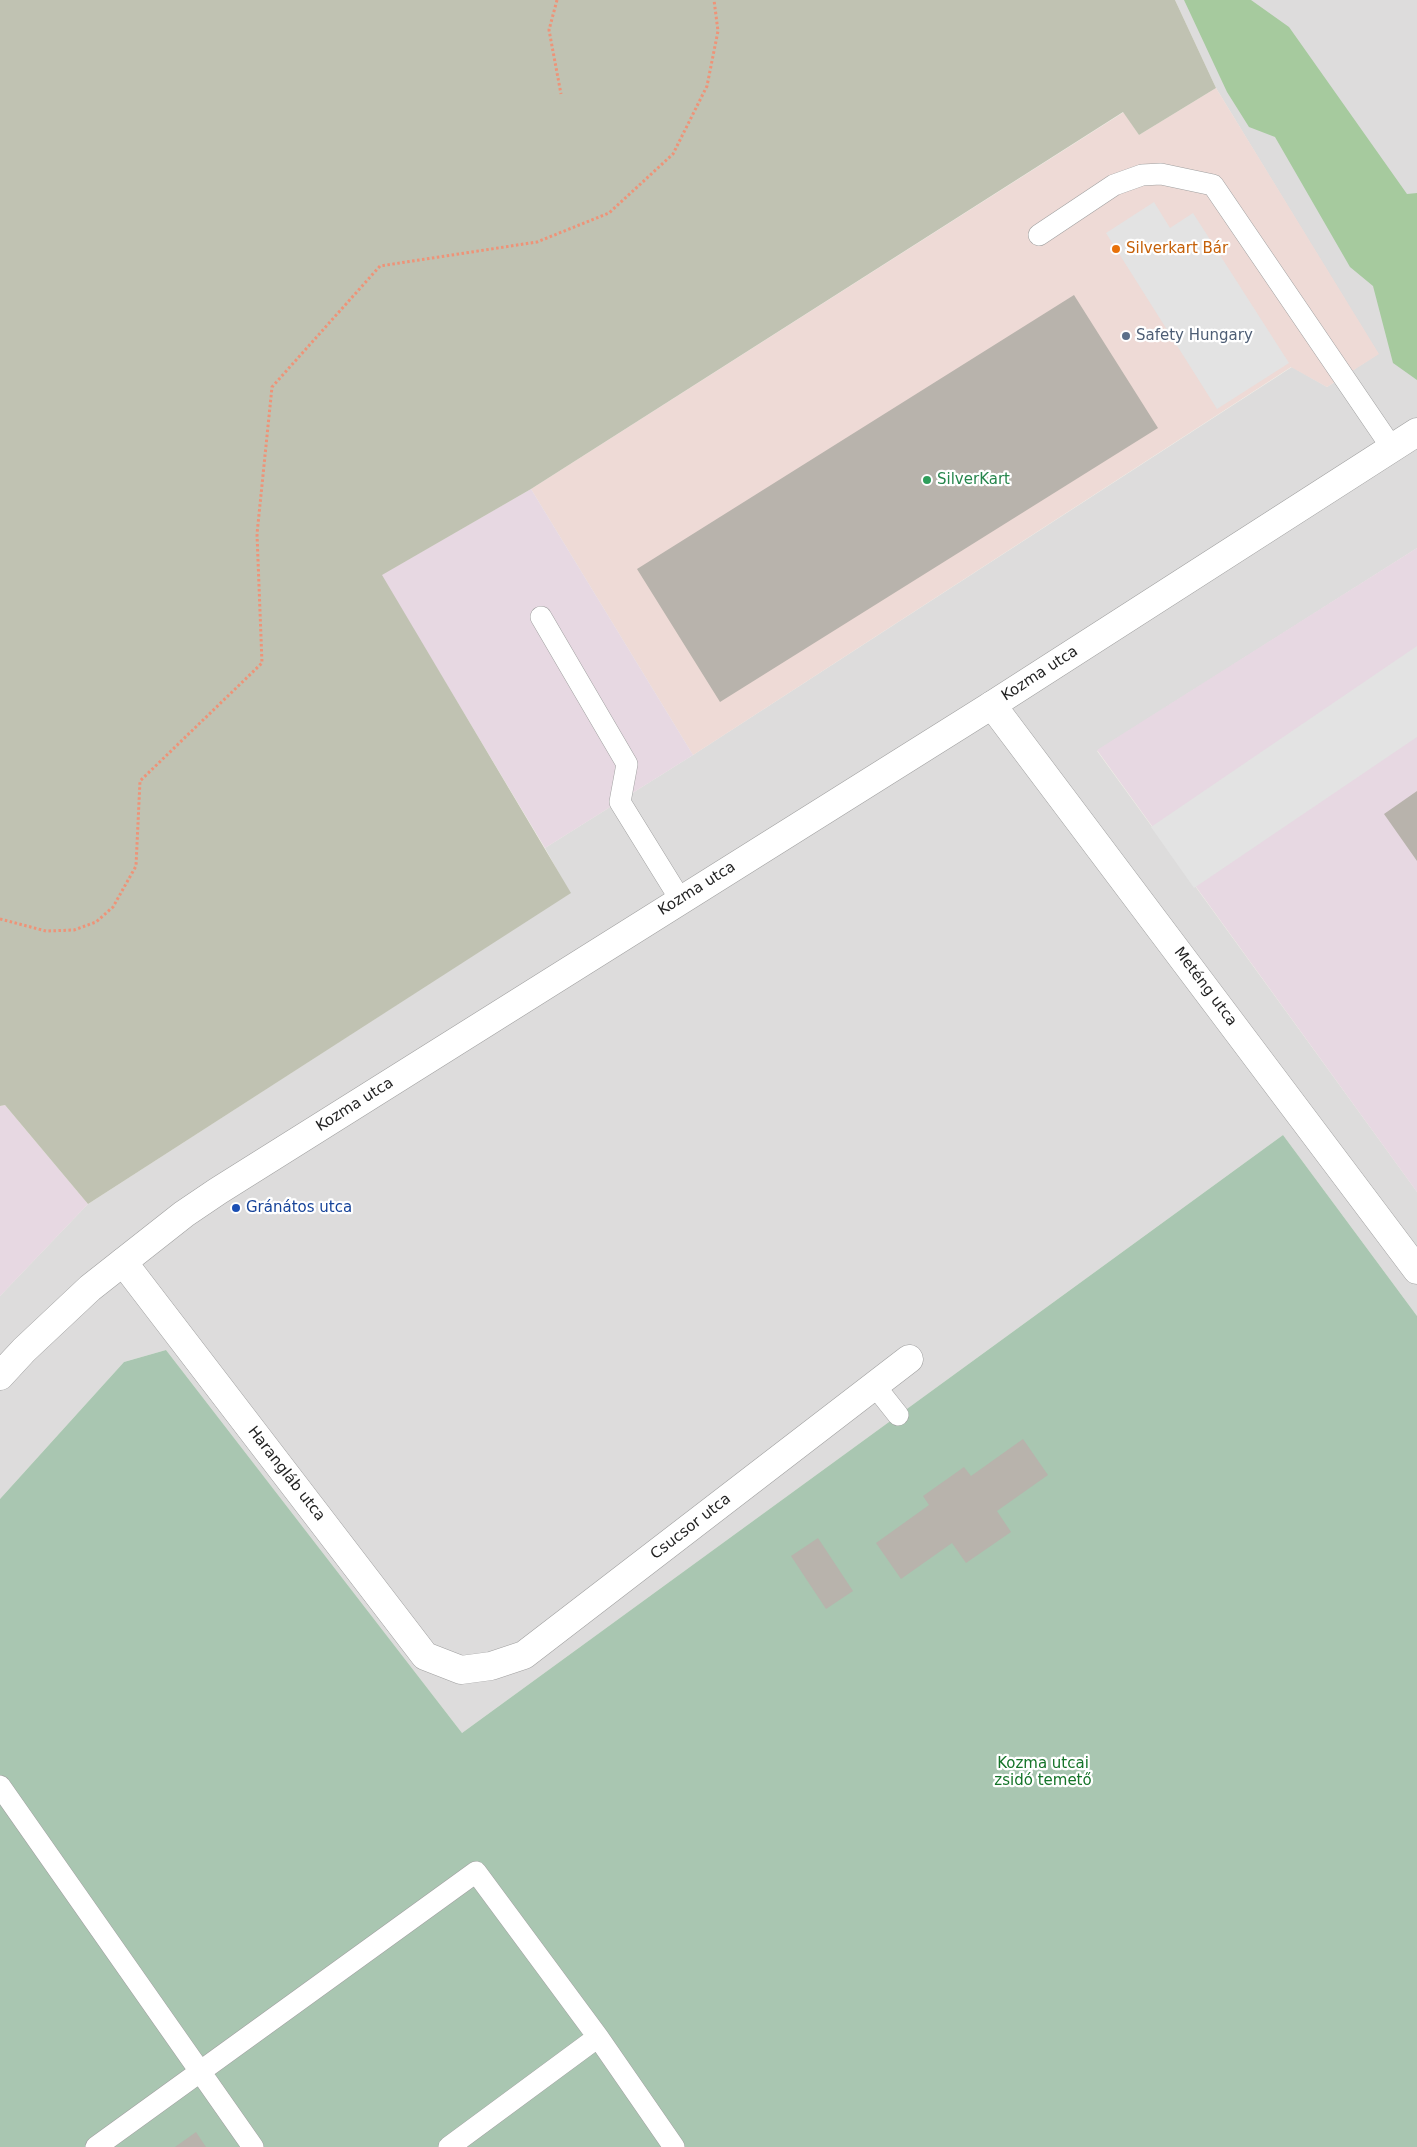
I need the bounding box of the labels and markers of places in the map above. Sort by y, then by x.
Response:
place label: Silverkart Bár [1126,240,1228,258]
marker: Silverkart Bár [1110,243,1122,255]
place label: Safety Hungary [1136,327,1253,345]
marker: Safety Hungary [1120,330,1132,342]
place label: SilverKart [937,471,1010,489]
marker: SilverKart [921,474,933,486]
place label: Gránátos utca [246,1199,352,1217]
marker: Gránátos utca [230,1202,242,1214]

